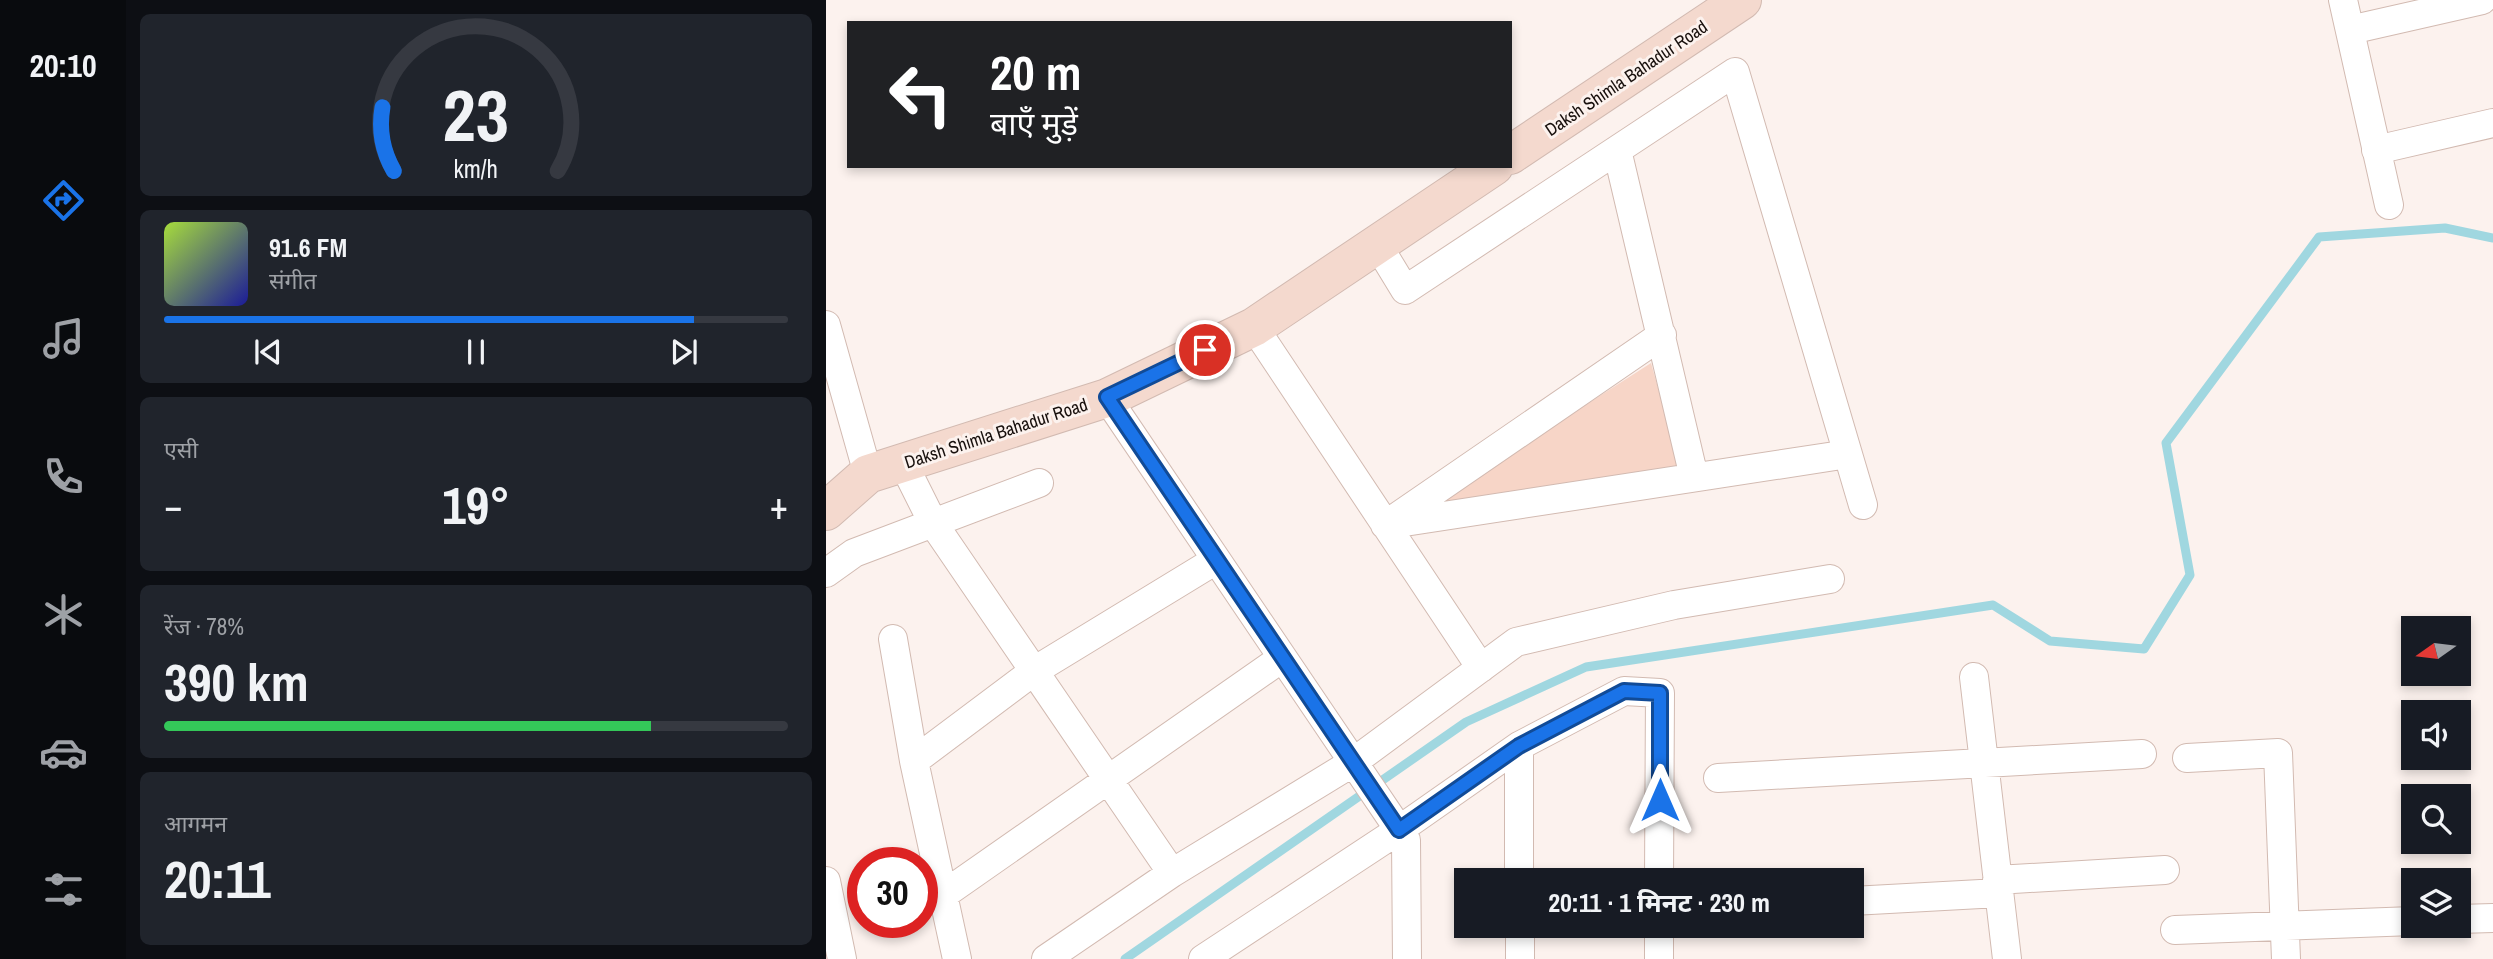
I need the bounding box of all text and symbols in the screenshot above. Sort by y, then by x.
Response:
street label: Daksh Shimla Bahadur Road [1540,14,1712,142]
text: 20 m [990,39,1082,105]
text: 20:10 [29,44,97,87]
icon: left [875,49,966,140]
text: 23 [443,66,509,164]
text: बाएँ मुड़ें [990,102,1078,145]
text: km/h [454,152,498,186]
icon: directions [39,176,88,225]
text: 91.6 FM [269,230,347,265]
text: संगीत [269,265,317,296]
icon: music [39,314,88,363]
pin [1175,320,1235,380]
icon: arrive [1186,331,1224,369]
icon: previous [249,333,287,371]
icon: pause [457,333,495,371]
icon: next [665,333,703,371]
street label: Daksh Shimla Bahadur Road [901,392,1091,474]
text: एसी [164,434,198,465]
icon: phone [39,452,88,501]
text: 19° [442,470,510,540]
text: − [164,480,182,531]
text: + [770,480,788,531]
icon: climate [39,590,88,639]
text: रेंज · 78% [164,611,244,642]
north arrow [2401,616,2471,686]
map controls [2401,616,2471,938]
text: 390 km [164,647,309,717]
button: sound [2401,700,2471,770]
icon: car [39,728,88,777]
position arrow [1623,763,1697,837]
button: search [2401,784,2471,854]
text: आगमन [164,808,227,839]
text: 20:11 [164,844,271,914]
speed limit sign: 30 [847,847,938,938]
icon: filters [39,865,88,914]
button: layers [2401,868,2471,938]
text: 20:11 · 1 मिनट · 230 m [1548,885,1770,920]

